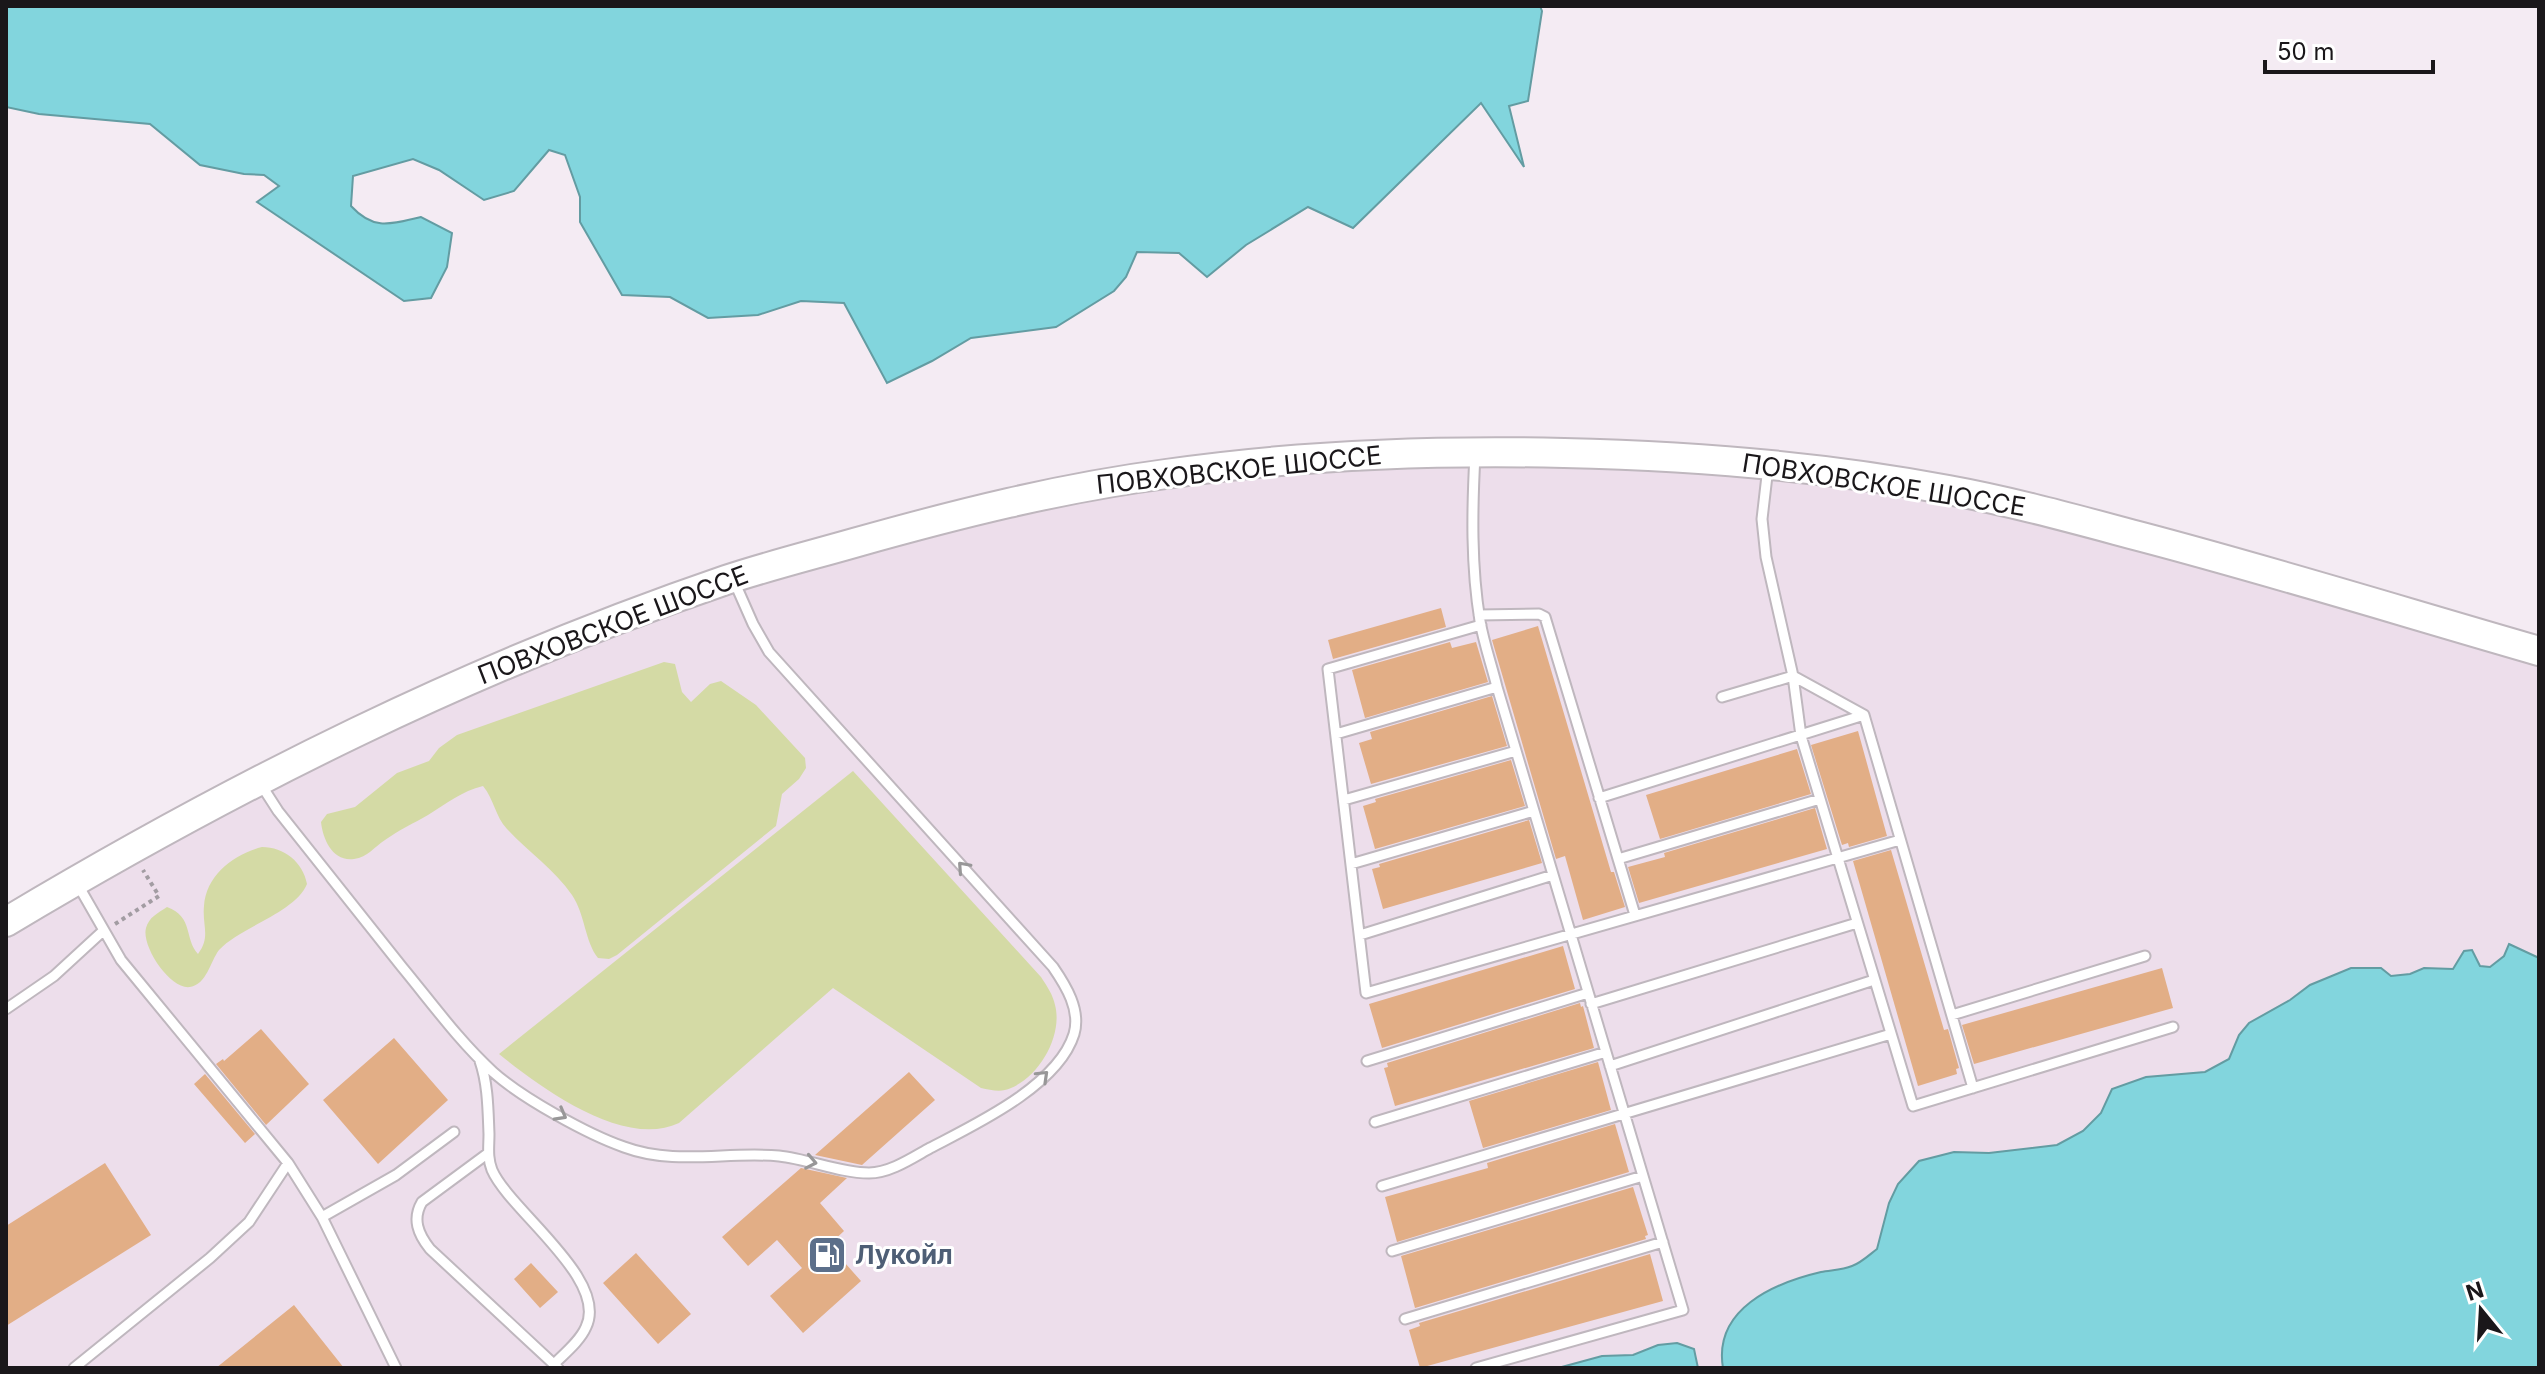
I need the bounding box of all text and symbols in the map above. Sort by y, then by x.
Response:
scale bar [2265,24,2433,74]
text: 50 m [2277,37,2335,66]
street label: ПОВХОВСКОЕ ШОССЕ [1095,439,1383,500]
street label: ПОВХОВСКОЕ ШОССЕ [1740,447,2028,522]
street label: ПОВХОВСКОЕ ШОССЕ [473,559,752,690]
one-way arrow [958,862,973,877]
one-way arrow [1033,1071,1048,1086]
one-way arrow [552,1106,567,1121]
one-way arrow [804,1152,818,1169]
fuel station icon: Лукойл [806,1234,848,1276]
place label: Лукойл [855,1239,953,1270]
north arrow [2441,1270,2521,1350]
text: N [2463,1276,2487,1306]

